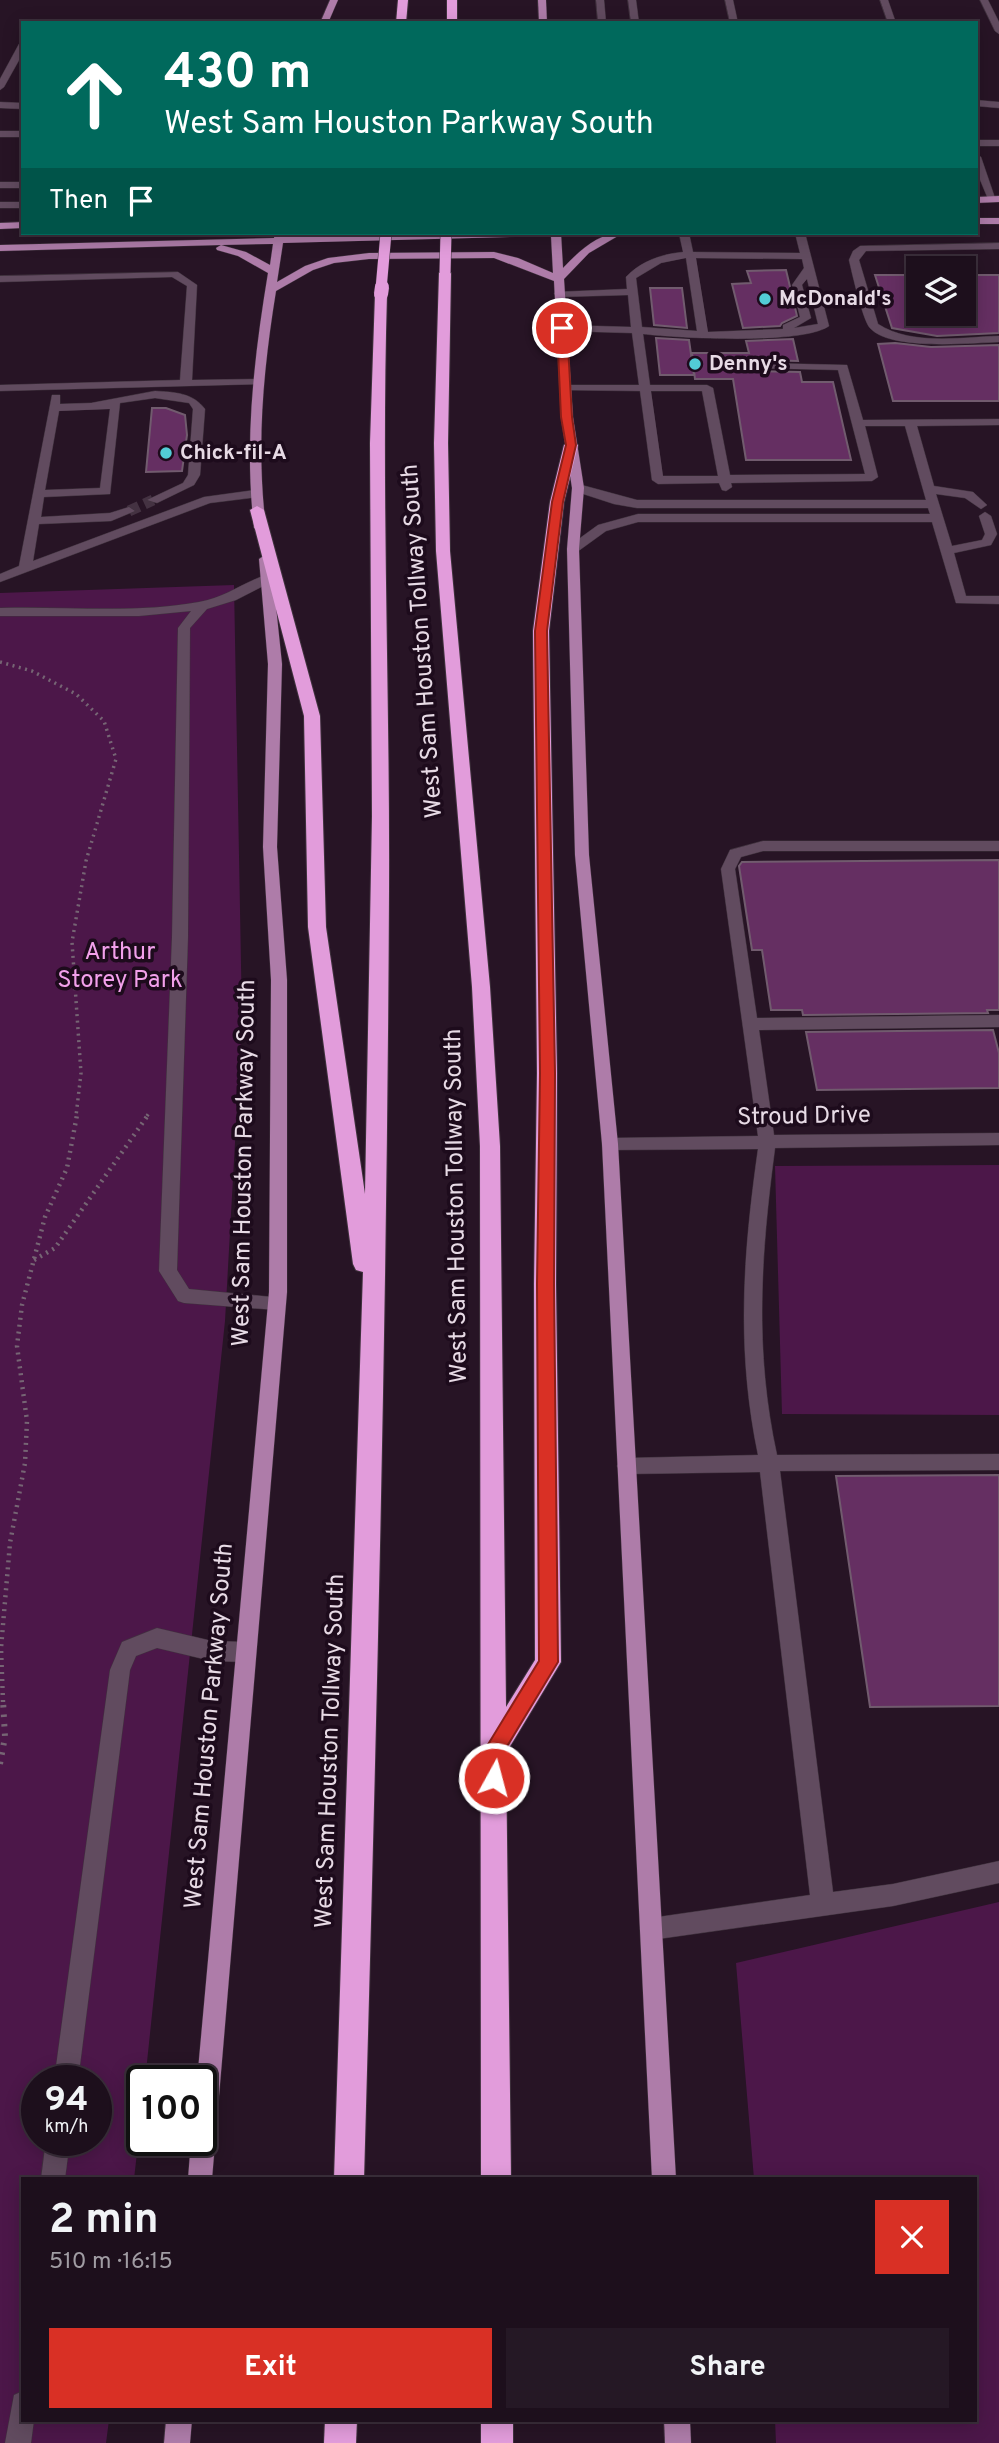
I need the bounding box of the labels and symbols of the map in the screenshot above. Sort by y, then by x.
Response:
place label: McDonald's [779,286,892,313]
marker: McDonald's [757,291,773,307]
pin [532,298,592,358]
place label: Denny's [709,351,788,378]
marker: Denny's [687,356,703,372]
place label: Chick-fil-A [180,440,287,467]
marker: Chick-fil-A [158,445,174,461]
street label: West Sam Houston Tollway South [396,463,450,819]
park label: Arthur Storey Park [57,938,183,996]
street label: West Sam Houston Parkway South [227,979,263,1347]
street label: West Sam Houston Tollway South [439,1028,475,1384]
street label: Stroud Drive [737,1101,871,1133]
street label: West Sam Houston Parkway South [179,1542,241,1910]
street label: West Sam Houston Tollway South [310,1573,352,1929]
position arrow [457,1741,531,1815]
speed limit sign: 100 [126,2065,217,2156]

